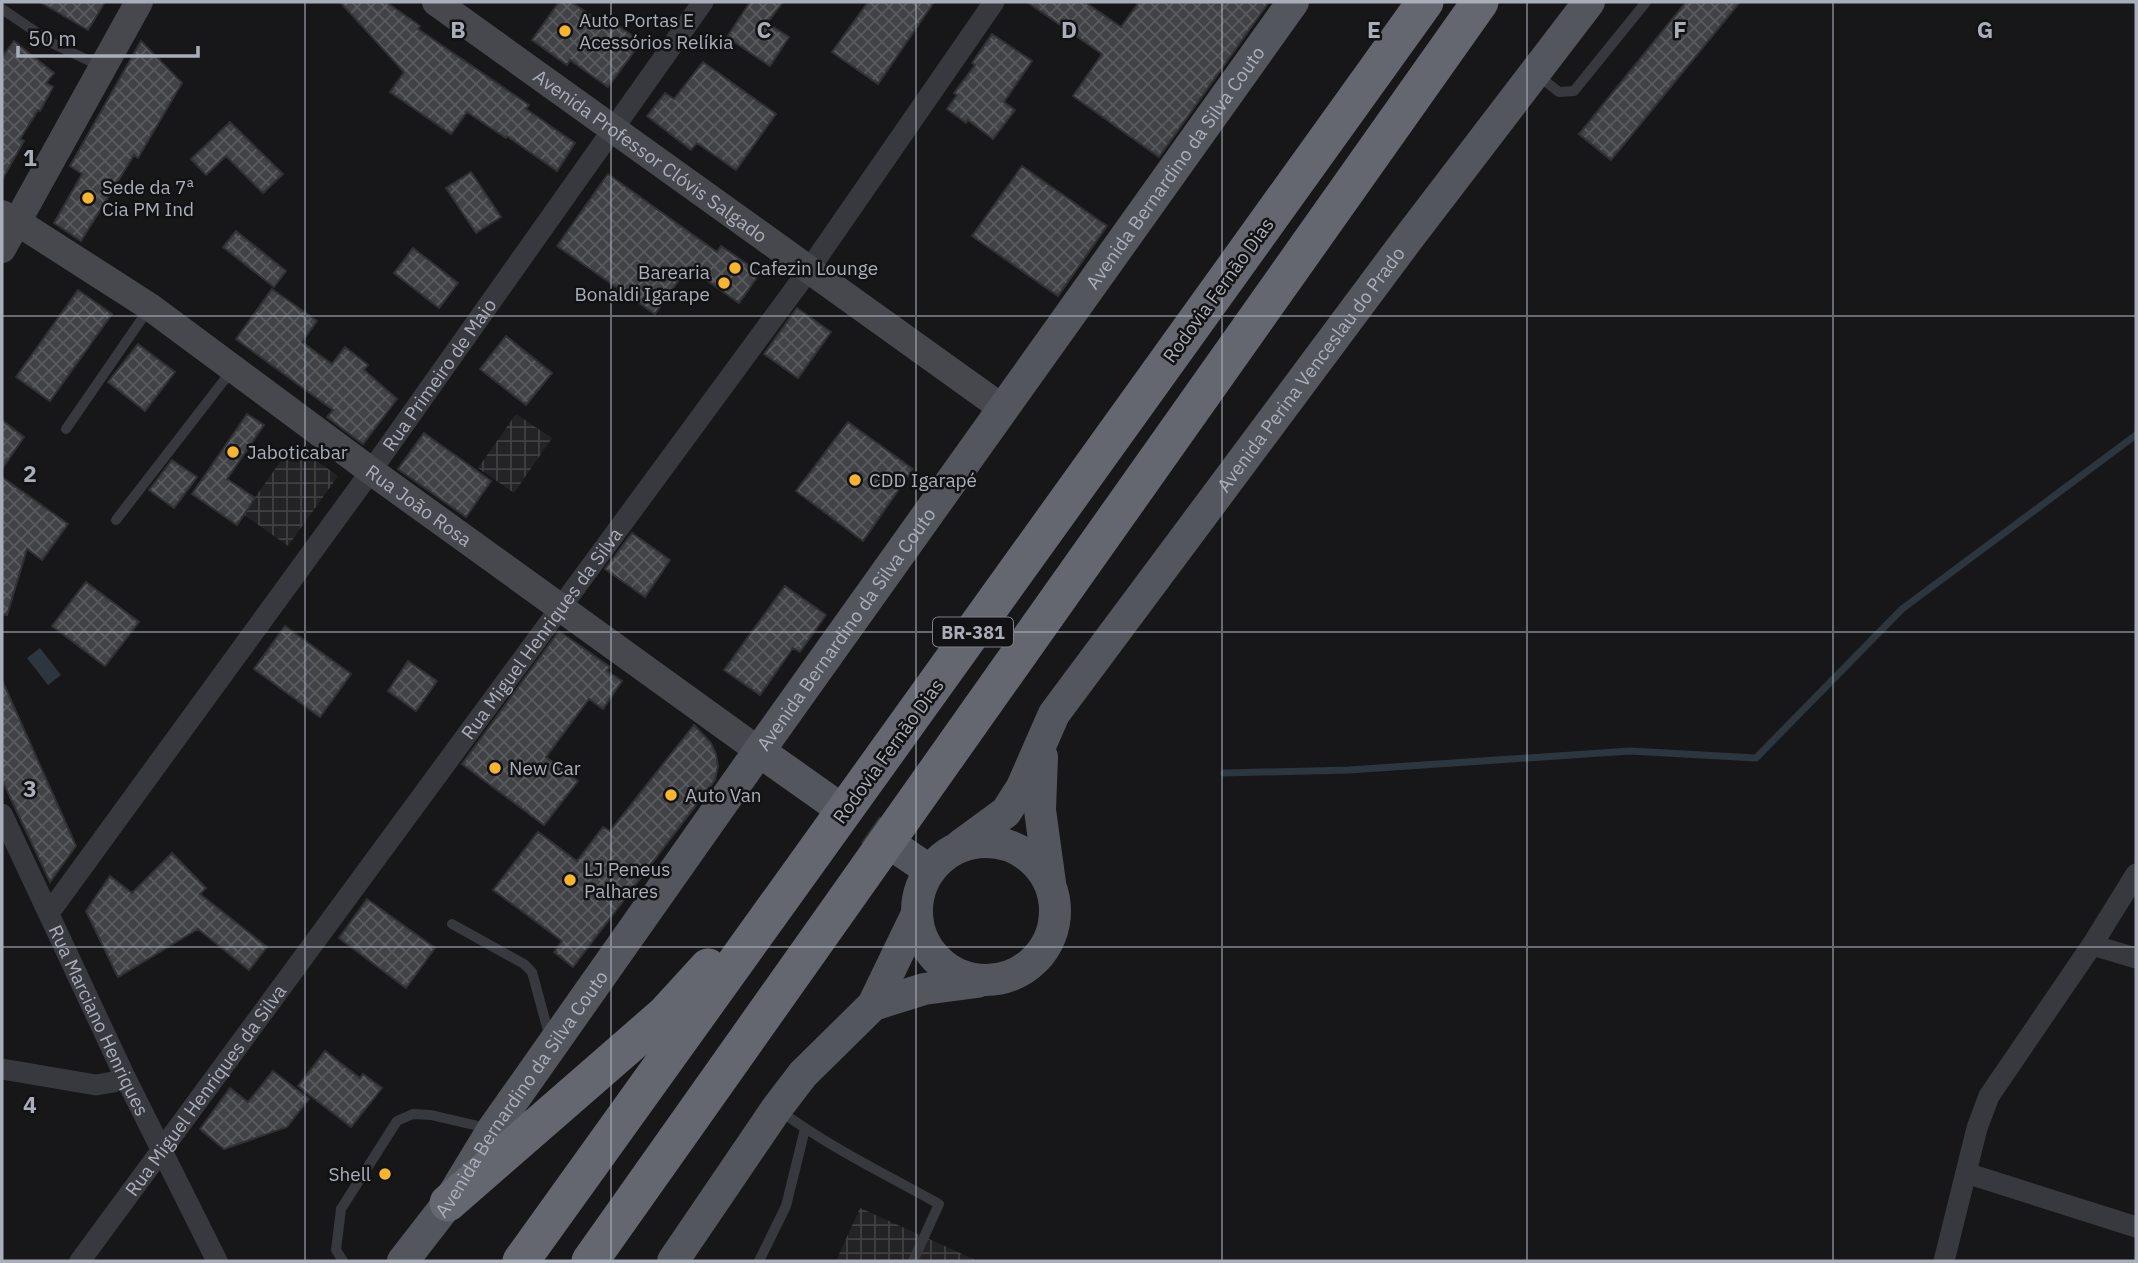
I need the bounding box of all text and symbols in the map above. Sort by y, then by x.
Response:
place label: Auto Portas E Acessórios Relíkia [579,8,733,54]
scale bar [18,14,198,58]
text: B [450,14,466,44]
text: C [757,14,772,44]
text: D [1061,14,1077,44]
text: E [1367,14,1381,44]
text: F [1673,14,1687,44]
text: G [1977,14,1993,44]
marker: Auto Portas E Acessórios Relíkia [557,23,573,39]
text: 50 m [28,24,77,52]
street label: Avenida Bernardino da Silva Couto [1080,41,1270,294]
street label: Avenida Professor Clóvis Salgado [529,64,772,248]
text: 1 [23,142,37,172]
place label: Sede da 7ª Cia PM Ind [102,175,194,221]
marker: Sede da 7ª Cia PM Ind [80,190,96,206]
street label: Rodovia Fernão Dias [1157,213,1279,367]
street label: Avenida Perina Venceslau do Prado [1212,242,1410,497]
place label: Cafezin Lounge [749,256,878,280]
place label: Barearia Bonaldi Igarape [574,260,710,306]
marker: Cafezin Lounge [727,260,743,276]
marker: Barearia Bonaldi Igarape [716,275,732,291]
street label: Rua Primeiro de Maio [377,294,501,456]
place label: Jaboticabar [247,440,348,464]
marker: Jaboticabar [225,444,241,460]
text: 2 [23,458,37,488]
street label: Rua João Rosa [361,459,477,552]
place label: CDD Igarapé [869,468,977,492]
marker: CDD Igarapé [847,472,863,488]
street label: Avenida Bernardino da Silva Couto [751,503,941,755]
street label: Rua Miguel Henriques da Silva [456,523,627,744]
road number: BR-381 [933,618,1013,646]
street label: Rodovia Fernão Dias [827,674,949,828]
place label: New Car [509,756,581,780]
marker: New Car [487,760,503,776]
text: 3 [23,773,37,803]
place label: Auto Van [685,783,762,807]
marker: Auto Van [663,787,679,803]
place label: LJ Peneus Palhares [584,857,671,903]
marker: LJ Peneus Palhares [562,872,578,888]
street label: Rua Marciano Henriques [44,921,154,1120]
street label: Avenida Bernardino da Silva Couto [429,966,613,1222]
street label: Rua Miguel Henriques da Silva [120,980,291,1201]
text: 4 [23,1089,37,1119]
place label: Shell [328,1162,371,1186]
marker: Shell [377,1166,393,1182]

